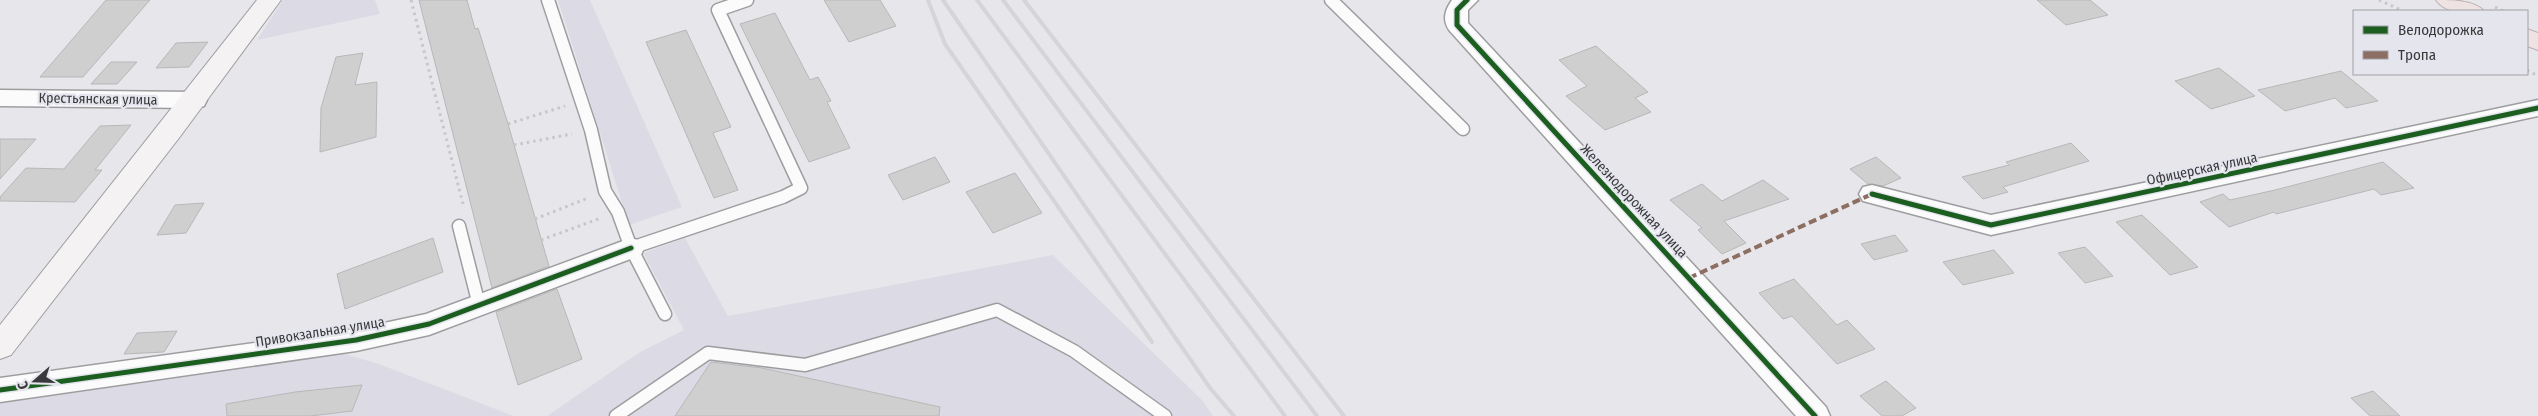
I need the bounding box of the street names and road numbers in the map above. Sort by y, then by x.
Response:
street label: Крестьянская улица [38,89,158,109]
street label: Железнодорожная улица [1577,141,1691,261]
street label: Офицерская улица [2145,149,2259,189]
street label: Привокзальная улица [254,313,386,351]

